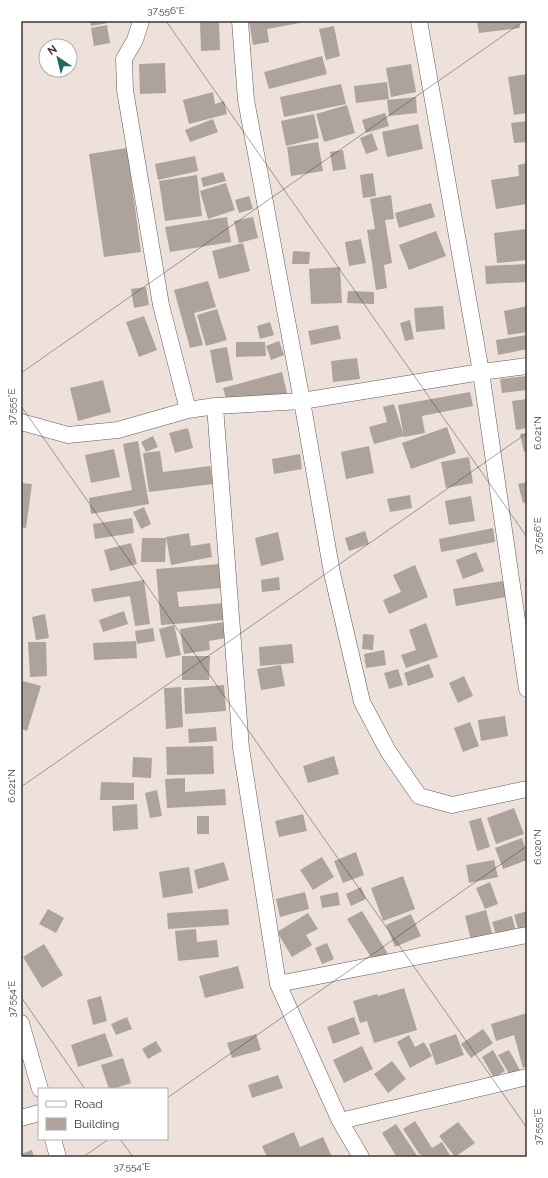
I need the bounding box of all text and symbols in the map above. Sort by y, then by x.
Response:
text: 37.556°E [147,5,185,16]
north arrow [38,38,78,78]
text: N [45,42,60,58]
text: 37.555°E [6,389,17,425]
text: 6.021°N [532,416,543,450]
text: 37.556°E [532,517,543,555]
text: 6.021°N [6,769,17,803]
text: 6.020°N [532,829,543,865]
text: 37.554°E [6,981,17,1017]
legend [38,1088,168,1140]
text: Road [74,1097,103,1111]
text: 37.555°E [532,1109,543,1145]
text: Building [74,1117,120,1131]
text: 37.554°E [114,1161,150,1172]

